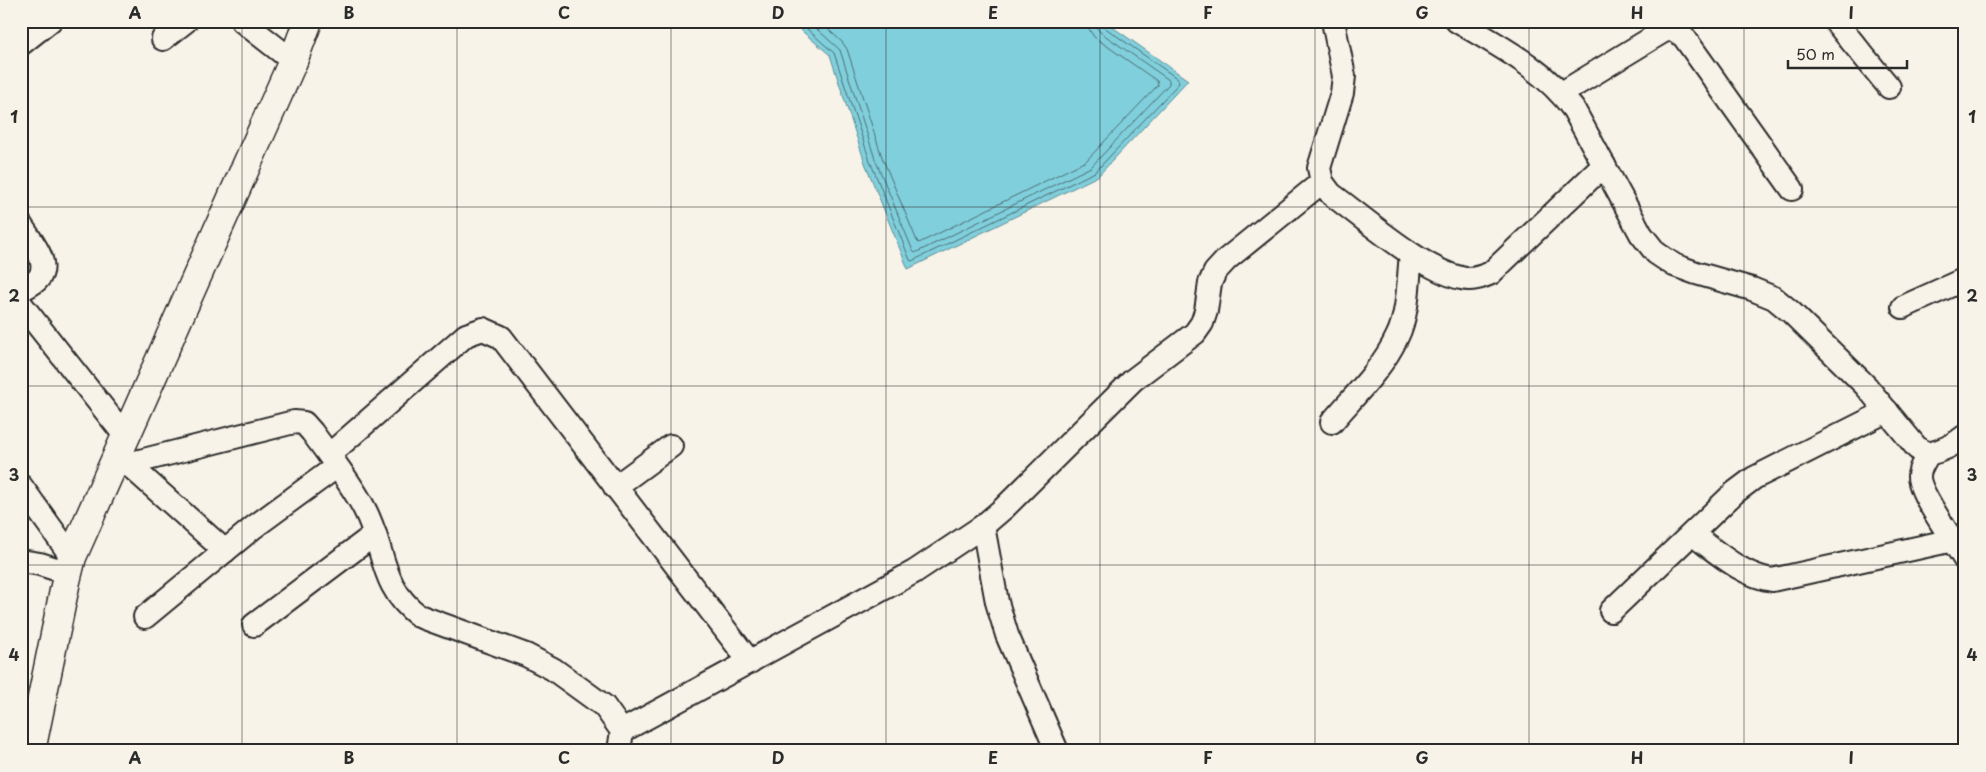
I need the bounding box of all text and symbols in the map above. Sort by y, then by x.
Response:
text: A [129,0,142,24]
text: B [344,0,355,24]
text: C [558,0,570,24]
text: D [772,0,784,24]
text: E [988,0,998,24]
text: F [1203,0,1213,24]
text: G [1415,0,1429,24]
text: H [1631,0,1643,24]
text: I [1848,0,1854,24]
scale bar [1788,38,1907,70]
text: 50 m [1796,42,1835,65]
text: 1 [10,104,18,128]
text: 1 [1968,104,1976,128]
text: 2 [8,283,20,307]
text: 2 [1966,283,1978,307]
text: 3 [9,462,19,486]
text: 3 [1967,462,1977,486]
text: 4 [9,642,20,666]
text: 4 [1967,642,1978,666]
text: A [129,745,142,769]
text: B [344,745,355,769]
text: C [558,745,570,769]
text: D [772,745,784,769]
text: E [988,745,998,769]
text: F [1203,745,1213,769]
text: G [1415,745,1429,769]
text: H [1631,745,1643,769]
text: I [1848,745,1854,769]

